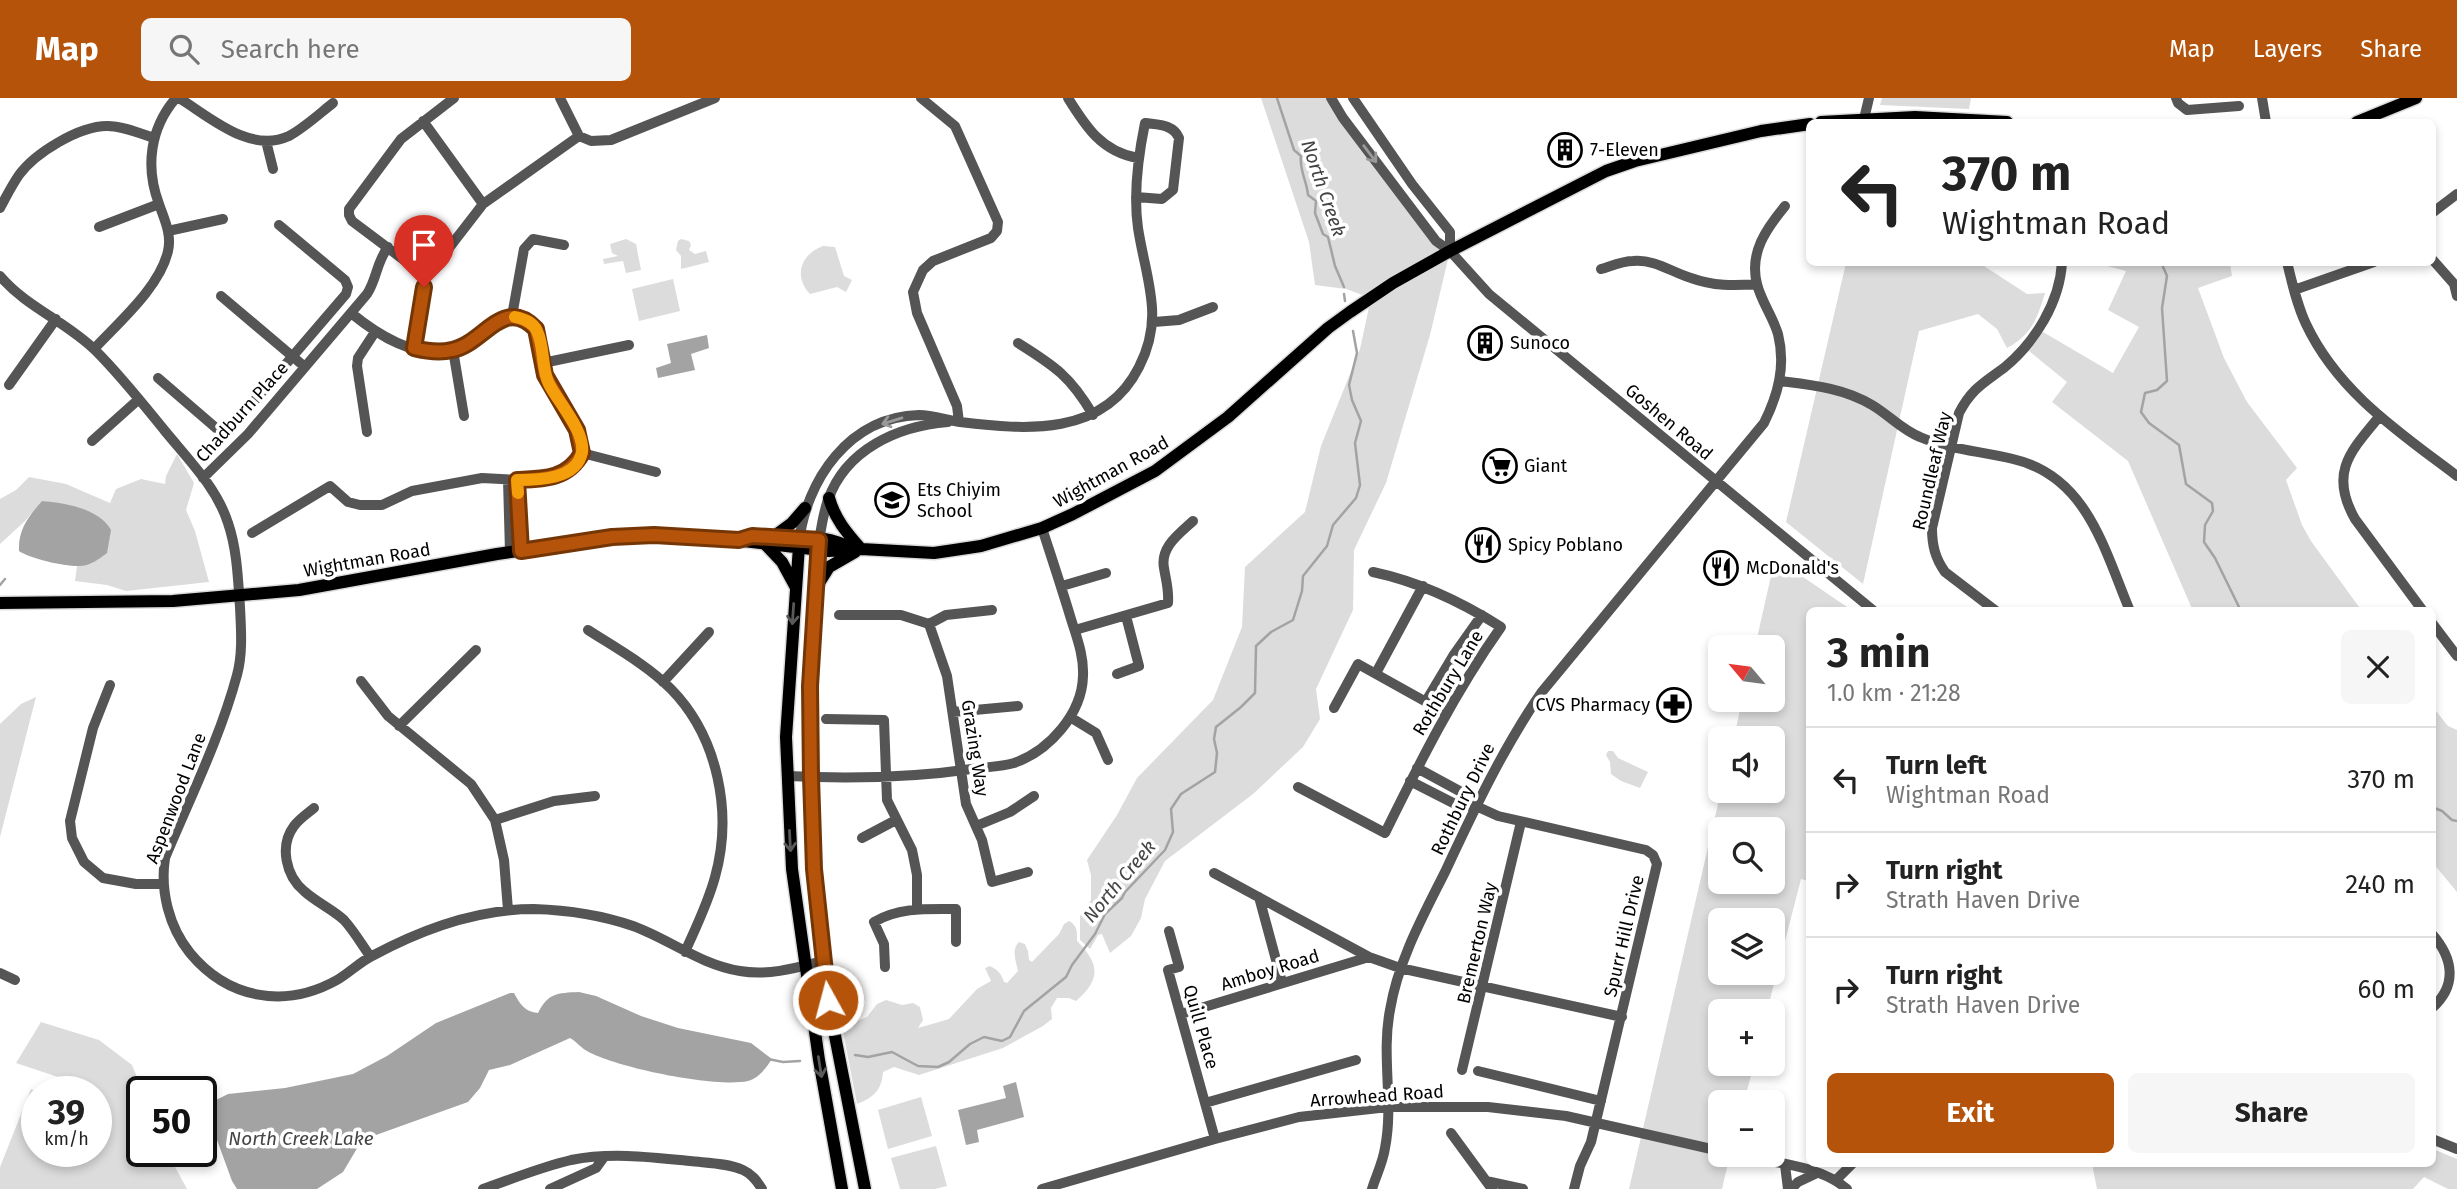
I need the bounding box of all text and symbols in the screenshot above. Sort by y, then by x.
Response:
search box [141,18,631,81]
text: Map [35,29,99,69]
icon: search [165,30,203,68]
text: Search here [221,34,360,65]
text: Map [2169,35,2215,63]
text: Layers [2253,35,2322,63]
text: Share [2360,35,2422,63]
building icon: 7-Eleven [1546,131,1584,169]
water label: North Creek [1296,137,1351,239]
place label: 7-Eleven [1590,139,1659,161]
one-way arrow [1362,144,1377,163]
text: 370 m [1942,144,2071,203]
icon: left [1827,147,1918,238]
text: Wightman Road [1942,204,2170,242]
pin [394,215,454,287]
icon: arrive [405,226,443,264]
building icon: Sunoco [1466,324,1504,362]
place label: Sunoco [1510,332,1570,354]
street label: Chadburn Place [191,357,293,467]
street label: Goshen Road [1621,379,1717,465]
street label: Roundleaf Way [1908,409,1956,532]
one-way arrow [881,416,903,429]
street label: Wightman Road [1050,431,1172,513]
supermarket icon: Giant [1481,447,1519,485]
place label: Giant [1524,455,1568,477]
place label: Ets Chiyim School [917,479,1001,522]
school or university icon: Ets Chiyim School [873,481,911,519]
restaurant icon: Spicy Poblano [1464,526,1502,564]
place label: Spicy Poblano [1508,534,1623,556]
street label: Wightman Road [302,538,432,582]
restaurant icon: McDonald's [1702,549,1740,587]
place label: McDonald's [1746,557,1839,579]
one-way arrow [786,602,799,625]
street label: Rothbury Lane [1408,626,1488,740]
text: 3 min [1827,628,1930,678]
button: close [2341,630,2415,704]
north arrow [1708,635,1785,712]
map controls [1708,635,1785,1167]
text: 1.0 km · 21:28 [1827,679,1961,707]
pharmacy icon: CVS Pharmacy [1655,686,1693,724]
place label: CVS Pharmacy [1536,694,1650,716]
street label: Grazing Way [956,698,994,798]
button: sound [1708,726,1785,803]
street label: Aspenwood Lane [141,730,211,866]
street label: Rothbury Drive [1426,739,1500,859]
text: Turn left [1886,750,1987,781]
icon: left [1827,761,1865,799]
text: 370 m [2347,764,2415,795]
text: Wightman Road [1886,781,2050,809]
button: search [1708,817,1785,894]
one-way arrow [784,829,797,852]
water label: North Creek [1078,835,1161,927]
text: Turn right [1886,855,2003,886]
icon: right [1827,866,1865,904]
text: 240 m [2345,869,2415,900]
street label: Spurr Hill Drive [1599,873,1649,999]
street label: Bremerton Way [1452,880,1502,1006]
text: Strath Haven Drive [1886,886,2080,914]
button: layers [1708,908,1785,985]
street label: Amboy Road [1218,945,1322,995]
text: Turn right [1886,960,2003,991]
position arrow [791,963,865,1037]
icon: right [1827,971,1865,1009]
text: 60 m [2357,974,2415,1005]
street label: Quill Place [1178,982,1224,1072]
text: Strath Haven Drive [1886,991,2080,1019]
button: + [1708,999,1785,1076]
one-way arrow [814,1055,827,1078]
button: Exit [1827,1073,2114,1153]
button: Share [2128,1073,2415,1153]
speed limit sign: 50 [126,1076,217,1167]
street label: Arrowhead Road [1309,1080,1445,1112]
button: − [1708,1090,1785,1167]
text: 39 [48,1091,85,1133]
water label: North Creek Lake [228,1127,374,1150]
text: km/h [44,1128,89,1150]

